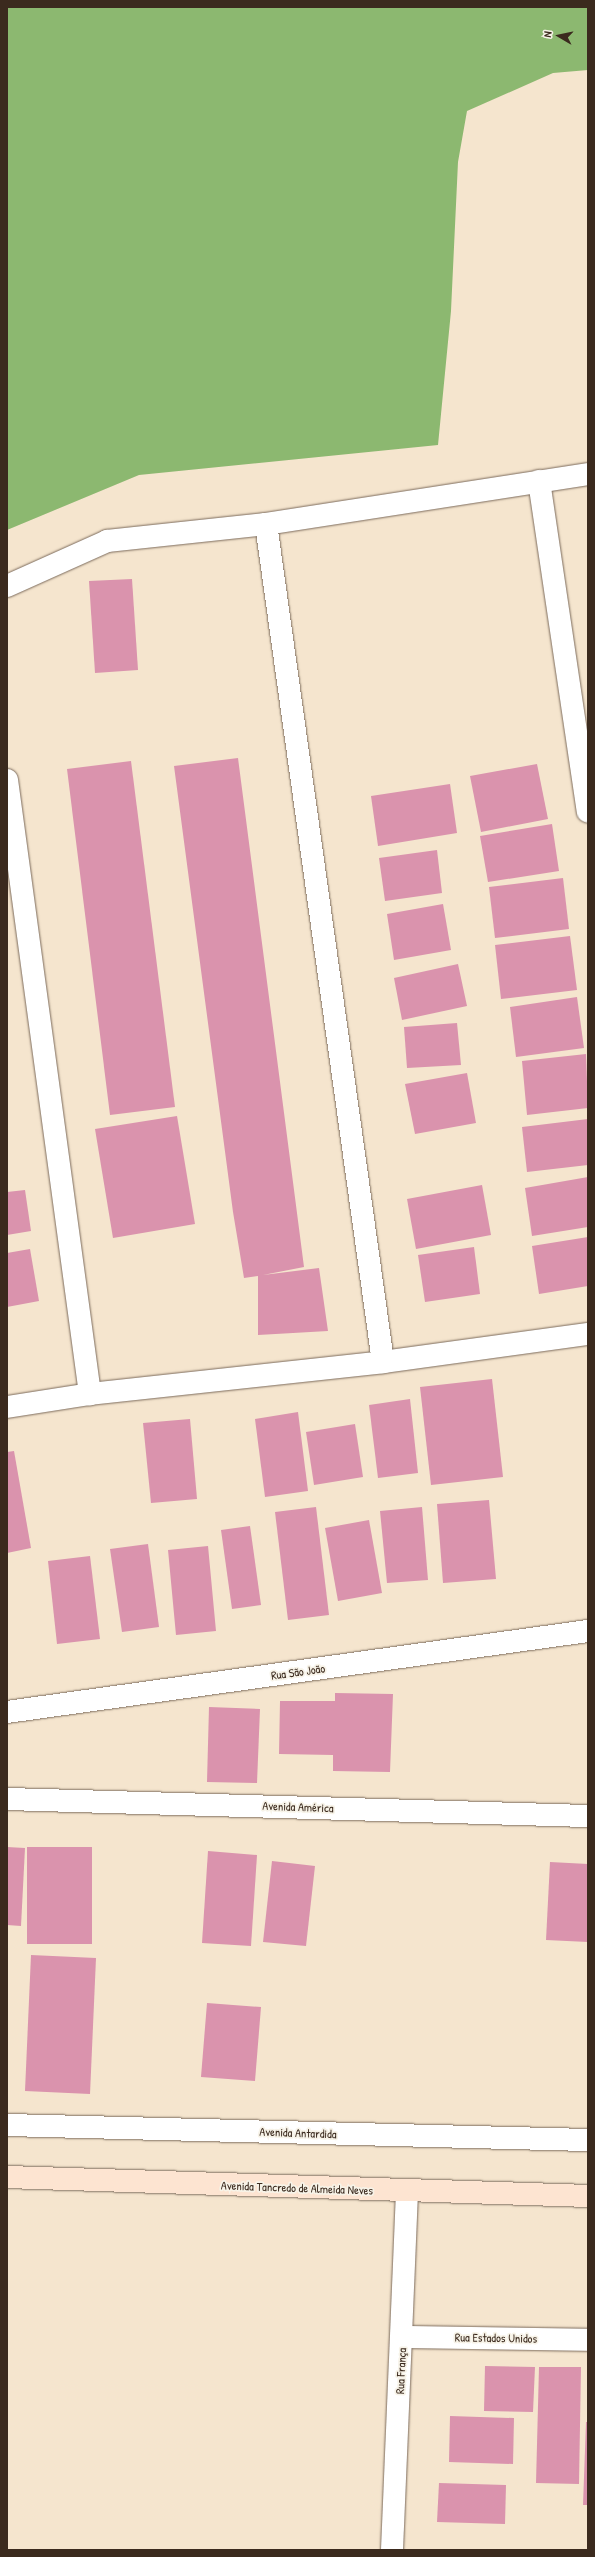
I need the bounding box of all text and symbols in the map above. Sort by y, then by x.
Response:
north arrow [539,16,579,56]
text: N [540,30,555,38]
street label: Rua São João [270,1661,326,1683]
street label: Avenida América [262,1799,334,1815]
street label: Avenida Antardida [259,2124,337,2142]
street label: Avenida Tancredo de Almeida Neves [221,2178,373,2198]
street label: Rua Estados Unidos [455,2330,537,2346]
street label: Rua França [393,2347,409,2395]

